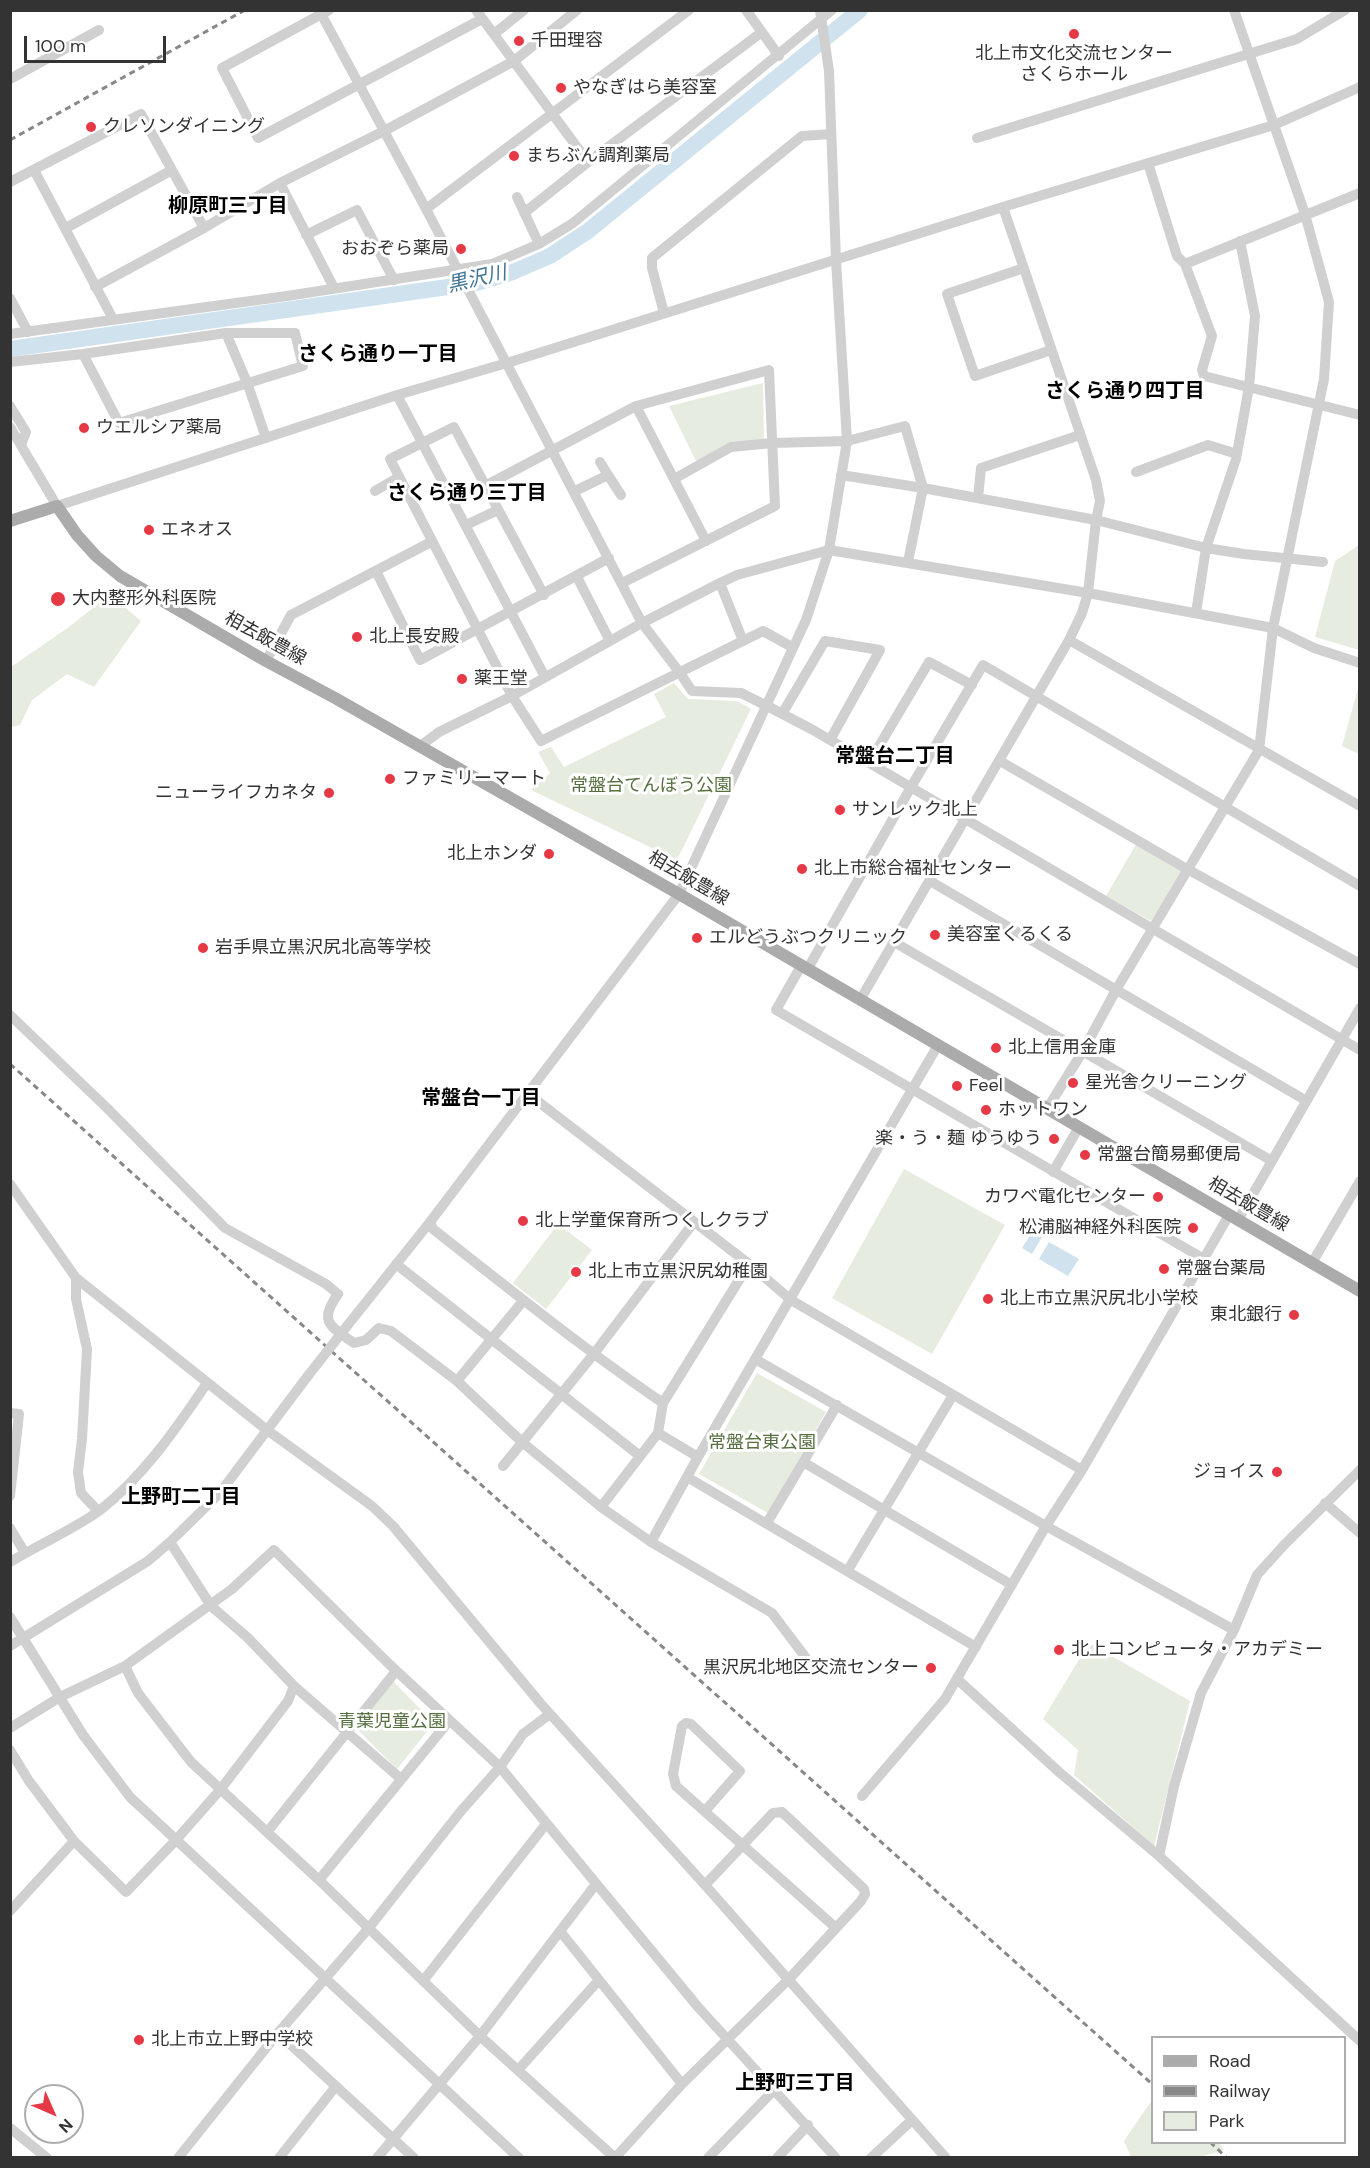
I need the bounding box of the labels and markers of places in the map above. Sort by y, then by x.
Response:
marker: 北上市文化交流センター さくらホール [1067,27,1081,41]
place label: 千田理容 [531,30,603,52]
marker: 千田理容 [512,34,526,48]
place label: 北上市文化交流センター さくらホール [975,43,1173,86]
place label: やなぎはら美容室 [573,77,717,99]
marker: やなぎはら美容室 [554,81,568,95]
place label: クレソンダイニング [103,116,265,138]
marker: クレソンダイニング [84,120,98,134]
place label: まちぶん調剤薬局 [526,145,670,167]
marker: まちぶん調剤薬局 [507,149,521,163]
place label: おおぞら薬局 [341,238,449,260]
marker: おおぞら薬局 [454,242,468,256]
place label: ウエルシア薬局 [96,417,222,439]
marker: ウエルシア薬局 [77,421,91,435]
place label: エネオス [161,519,233,541]
marker: エネオス [142,523,156,537]
place label: 大内整形外科医院 [72,588,216,610]
marker: 大内整形外科医院 [49,590,67,608]
place label: 北上長安殿 [369,626,459,648]
marker: 北上長安殿 [350,630,364,644]
place label: 薬王堂 [474,668,528,690]
marker: 薬王堂 [455,672,469,686]
place label: ファミリーマート [402,768,546,790]
marker: ファミリーマート [383,772,397,786]
place label: ニューライフカネタ [155,782,317,804]
marker: ニューライフカネタ [322,786,336,800]
place label: サンレック北上 [852,799,978,821]
marker: サンレック北上 [833,803,847,817]
place label: 北上ホンダ [447,843,537,865]
marker: 北上ホンダ [542,847,556,861]
place label: 北上市総合福祉センター [814,858,1012,880]
marker: 北上市総合福祉センター [795,862,809,876]
place label: 美容室くるくる [947,924,1073,946]
place label: エルどうぶつクリニック [709,927,907,949]
marker: 美容室くるくる [928,928,942,942]
marker: エルどうぶつクリニック [690,931,704,945]
place label: 岩手県立黒沢尻北高等学校 [215,937,431,959]
marker: 岩手県立黒沢尻北高等学校 [196,941,210,955]
place label: 北上信用金庫 [1008,1037,1116,1059]
marker: 北上信用金庫 [989,1041,1003,1055]
place label: 星光舎クリーニング [1085,1072,1247,1094]
place label: Feel [969,1075,1003,1097]
marker: 星光舎クリーニング [1066,1076,1080,1090]
marker: Feel [950,1079,964,1093]
place label: ホットワン [998,1099,1088,1121]
marker: ホットワン [979,1103,993,1117]
place label: 楽・う・麺 ゆうゆう [875,1128,1042,1150]
marker: 楽・う・麺 ゆうゆう [1047,1132,1061,1146]
place label: 常盤台簡易郵便局 [1097,1144,1241,1166]
marker: 常盤台簡易郵便局 [1078,1148,1092,1162]
place label: カワベ電化センター [984,1186,1146,1208]
marker: カワベ電化センター [1151,1190,1165,1204]
place label: 北上学童保育所つくしクラブ [535,1210,769,1232]
marker: 北上学童保育所つくしクラブ [516,1214,530,1228]
place label: 松浦脳神経外科医院 [1019,1217,1181,1239]
marker: 松浦脳神経外科医院 [1186,1221,1200,1235]
place label: 常盤台薬局 [1176,1258,1266,1280]
place label: 北上市立黒沢尻幼稚園 [588,1261,768,1283]
marker: 常盤台薬局 [1157,1262,1171,1276]
marker: 北上市立黒沢尻幼稚園 [569,1265,583,1279]
place label: 北上市立黒沢尻北小学校 [1000,1288,1198,1310]
marker: 北上市立黒沢尻北小学校 [981,1292,995,1306]
place label: 東北銀行 [1210,1304,1282,1326]
marker: 東北銀行 [1287,1308,1301,1322]
place label: ジョイス [1193,1461,1265,1483]
marker: ジョイス [1270,1465,1284,1479]
place label: 北上コンピュータ・アカデミー [1071,1639,1323,1661]
marker: 北上コンピュータ・アカデミー [1052,1643,1066,1657]
place label: 黒沢尻北地区交流センター [703,1657,919,1679]
marker: 黒沢尻北地区交流センター [924,1661,938,1675]
place label: 北上市立上野中学校 [151,2029,313,2051]
marker: 北上市立上野中学校 [132,2033,146,2047]

